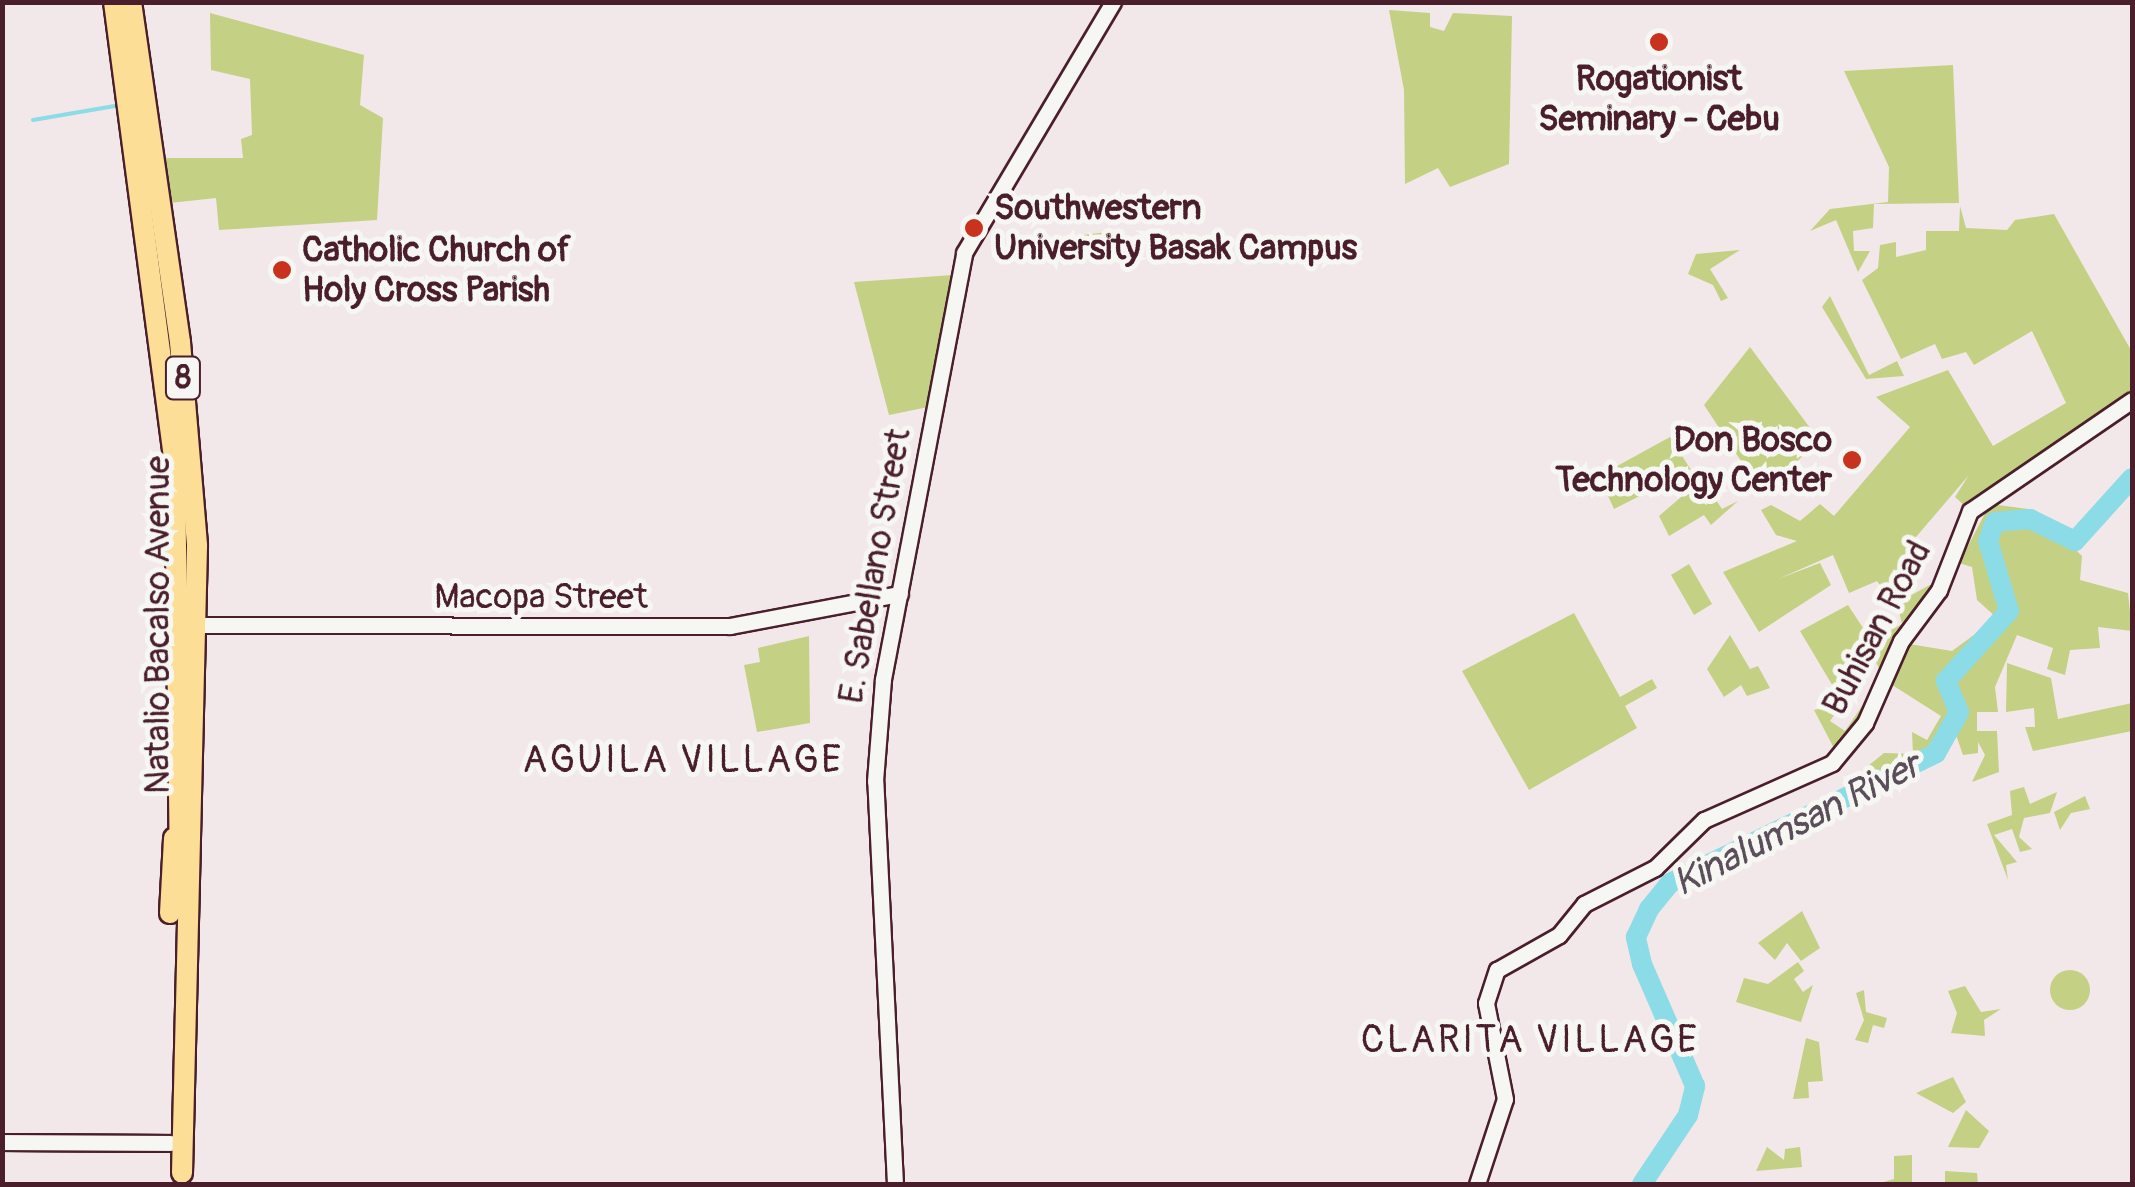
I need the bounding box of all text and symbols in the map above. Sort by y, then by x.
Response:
marker: Rogationist Seminary - Cebu [1648,31,1670,53]
place label: Rogationist Seminary - Cebu [1538,58,1780,140]
place label: Southwestern University Basak Campus [994,187,1357,269]
marker: Southwestern University Basak Campus [963,217,985,239]
place label: Catholic Church of Holy Cross Parish [302,229,571,311]
marker: Catholic Church of Holy Cross Parish [271,259,293,281]
road number: 8 [163,351,203,405]
place label: Don Bosco Technology Center [1555,419,1832,501]
street label: E. Sabellano Street [830,425,920,707]
marker: Don Bosco Technology Center [1841,449,1863,471]
street label: Natalio Bacalso Avenue [137,456,179,794]
street label: Buhisan Road [1814,534,1940,722]
street label: Macopa Street [434,576,648,618]
district label: AGUILA VILLAGE [522,738,844,784]
water label: Kinalumsan River [1666,743,1928,907]
district label: CLARITA VILLAGE [1361,1018,1699,1064]

